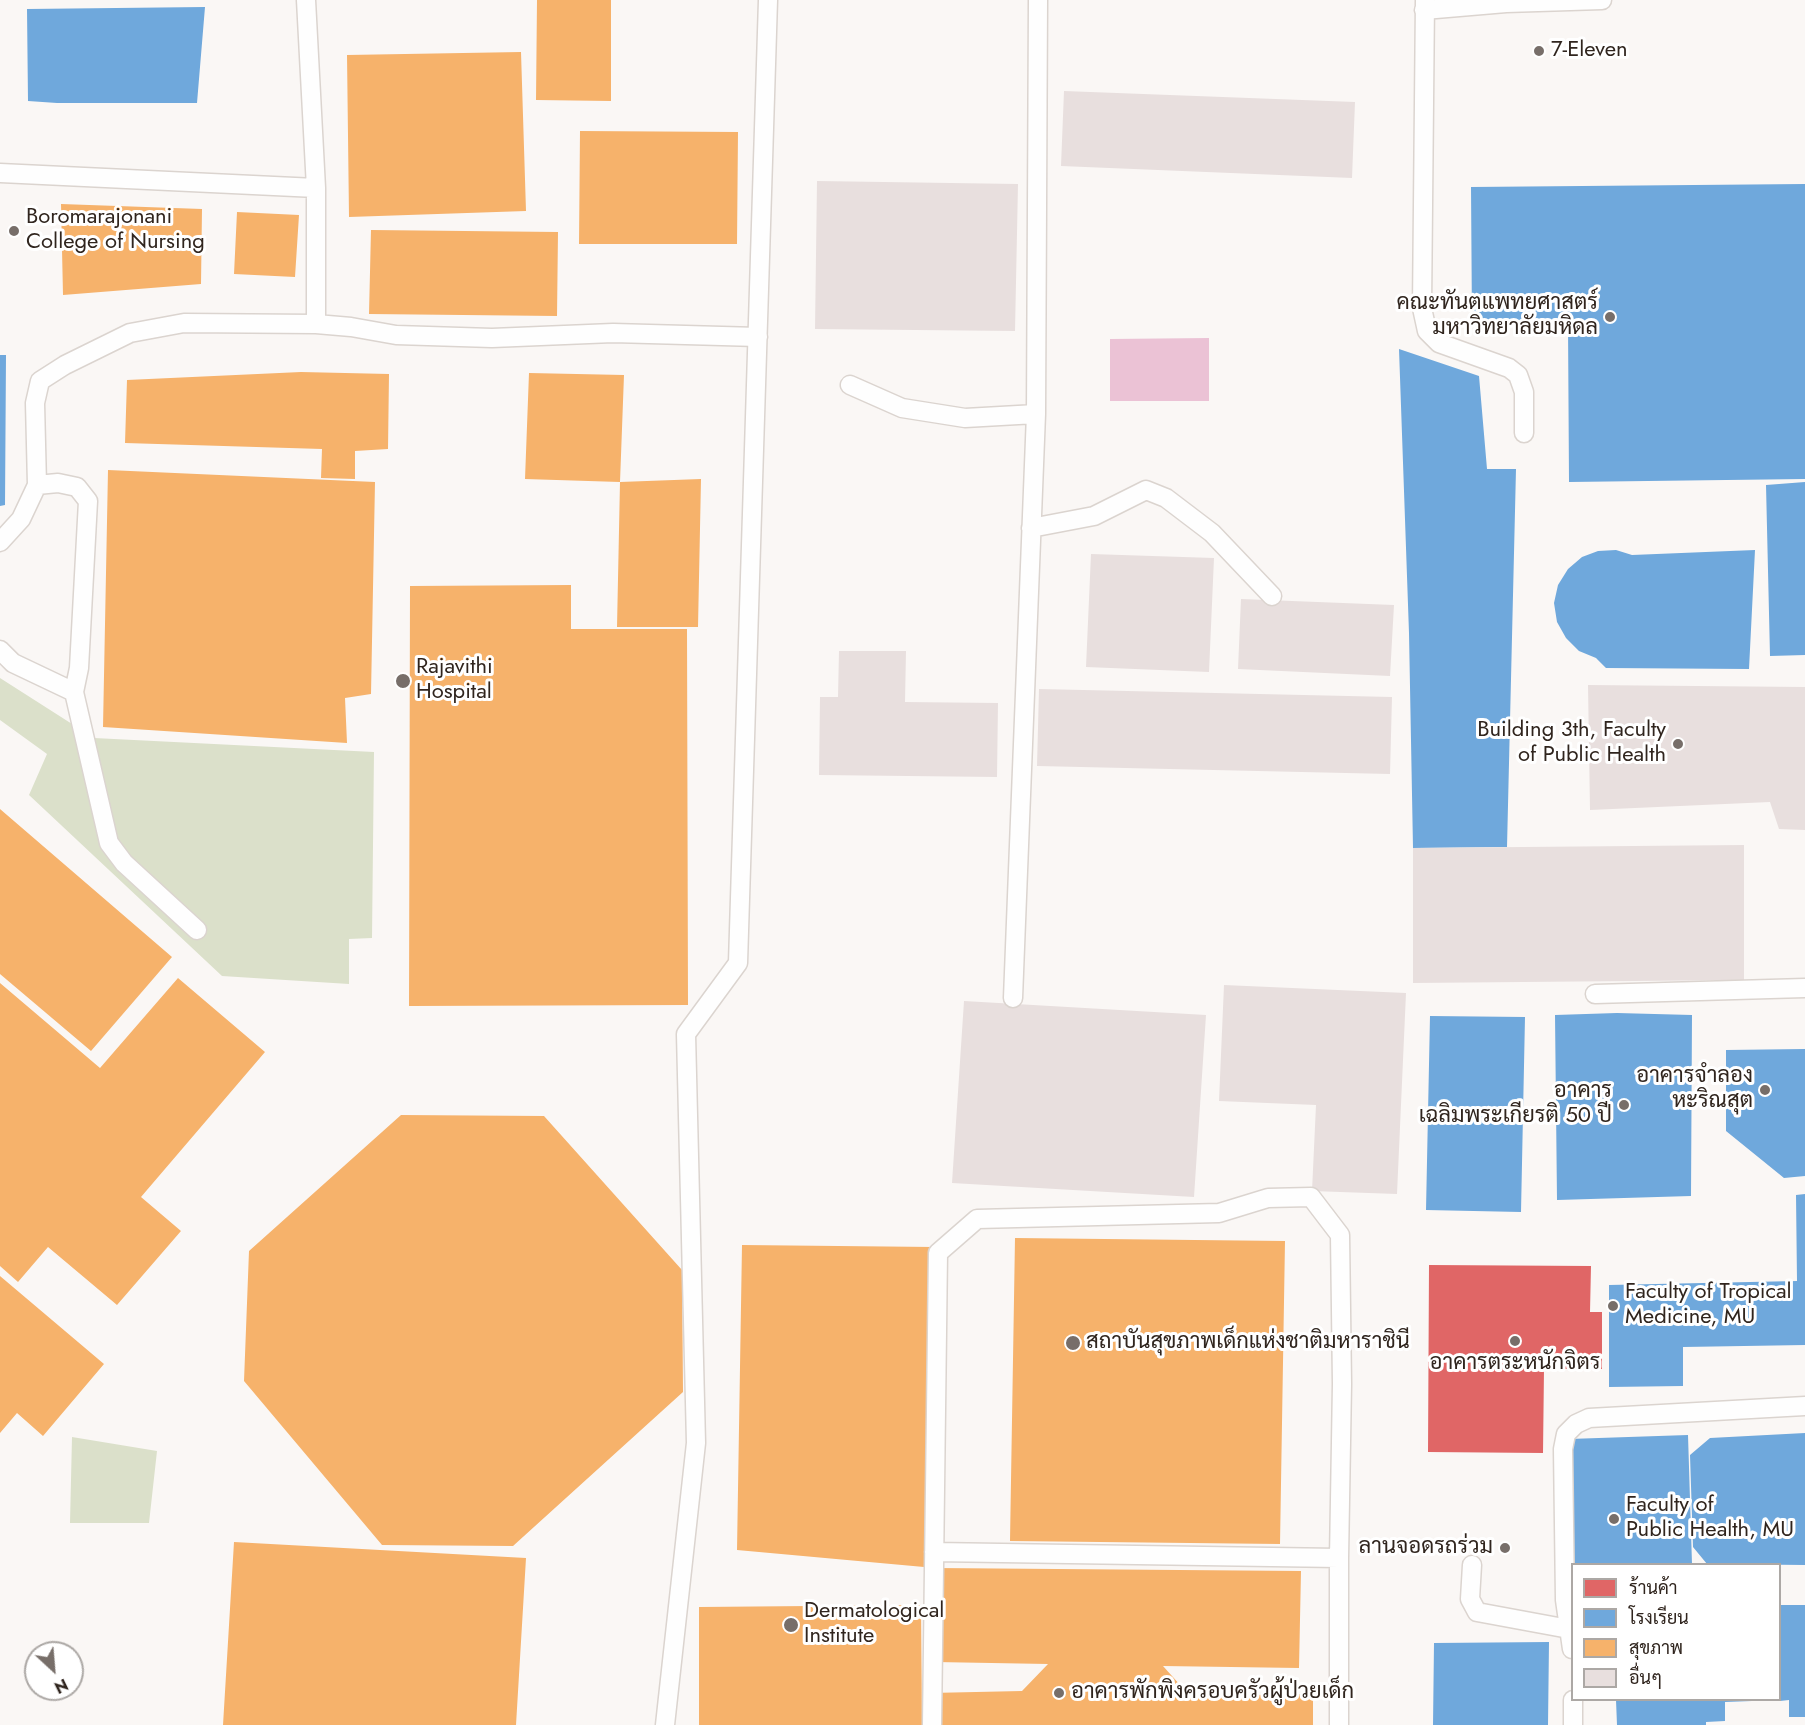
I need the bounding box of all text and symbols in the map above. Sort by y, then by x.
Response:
place label: 7-Eleven [1551,38,1628,64]
marker: 7-Eleven [1532,44,1546,58]
place label: Boromarajonani College of Nursing [26,205,205,256]
marker: Boromarajonani College of Nursing [7,224,21,238]
place label: คณะทันตแพทยศาสตร์ มหาวิทยาลัยมหิดล [1397,291,1598,342]
marker: คณะทันตแพทยศาสตร์ มหาวิทยาลัยมหิดล [1603,310,1617,324]
place label: Rajavithi Hospital [416,655,493,706]
marker: Rajavithi Hospital [394,672,412,690]
place label: Building 3th, Faculty of Public Health [1477,718,1666,770]
marker: Building 3th, Faculty of Public Health [1671,737,1685,751]
place label: อาคารจำลอง หะริณสุต [1636,1064,1753,1116]
place label: อาคาร เฉลิมพระเกียรติ 50 ปี [1419,1079,1612,1130]
marker: อาคารจำลอง หะริณสุต [1758,1083,1772,1097]
marker: อาคาร เฉลิมพระเกียรติ 50 ปี [1617,1098,1631,1112]
place label: Faculty of Tropical Medicine, MU [1625,1280,1792,1332]
marker: Faculty of Tropical Medicine, MU [1606,1299,1620,1313]
place label: สถาบันสุขภาพเด็กแห่งชาติมหาราชินี [1086,1330,1410,1356]
marker: สถาบันสุขภาพเด็กแห่งชาติมหาราชินี [1064,1334,1082,1352]
marker: อาคารตระหนักจิตร [1508,1334,1522,1348]
place label: อาคารตระหนักจิตร [1430,1351,1600,1377]
place label: Faculty of Public Health, MU [1626,1493,1794,1544]
marker: Faculty of Public Health, MU [1607,1512,1621,1526]
place label: ลานจอดรถร่วม [1359,1535,1493,1561]
marker: ลานจอดรถร่วม [1498,1541,1512,1555]
legend [1571,1563,1781,1701]
text: ร้านค้า [1629,1575,1678,1601]
place label: Dermatological Institute [804,1599,944,1651]
text: โรงเรียน [1629,1605,1689,1631]
marker: Dermatological Institute [782,1616,800,1634]
text: สุขภาพ [1629,1635,1683,1661]
north arrow [24,1641,84,1701]
text: อื่นๆ [1629,1665,1662,1691]
text: N [50,1673,72,1699]
place label: อาคารพักพิงครอบครัวผู้ป่วยเด็ก [1071,1680,1354,1706]
marker: อาคารพักพิงครอบครัวผู้ป่วยเด็ก [1052,1686,1066,1700]

